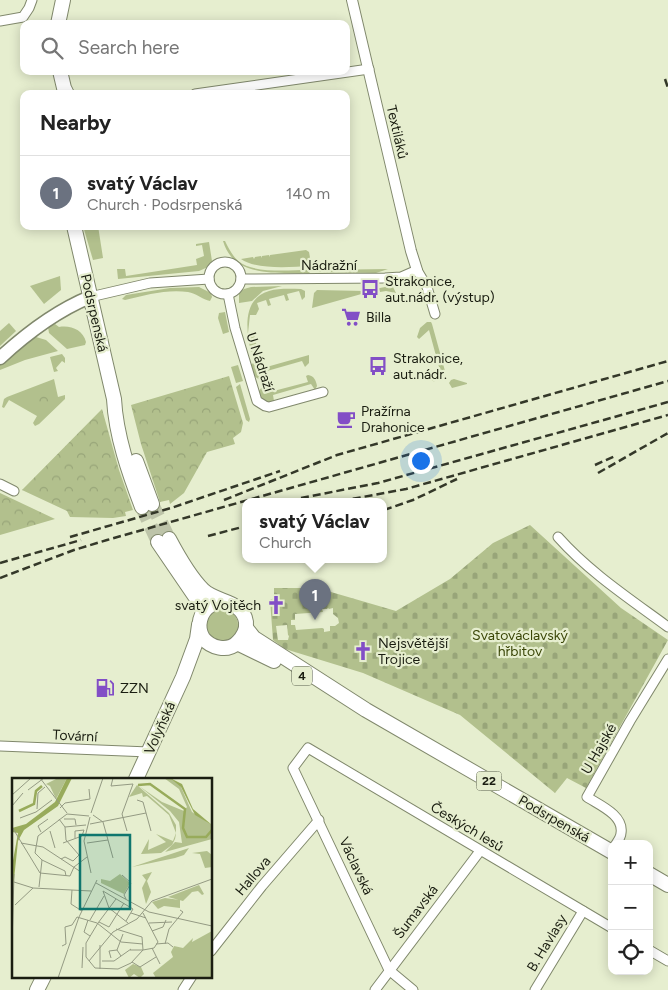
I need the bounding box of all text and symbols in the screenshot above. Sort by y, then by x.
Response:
search box [20,20,350,75]
icon: search [38,34,66,62]
text: Search here [78,36,180,59]
street label: Textiláků [383,104,411,160]
text: Nearby [40,110,111,135]
text: svatý Václav [87,172,198,195]
text: 1 [53,184,59,203]
text: 140 m [286,184,330,203]
text: Church · Podsrpenská [87,195,242,214]
street label: Nádražní [301,257,358,274]
street label: Podsrpenská [77,272,111,354]
place label: Strakonice, aut.nádr. (výstup) [385,273,495,306]
bus stop icon: Strakonice, aut.nádr. (výstup) [359,278,381,300]
supermarket icon: Billa [340,306,362,328]
place label: Billa [366,309,391,326]
street label: U Nádraží [242,330,278,395]
place label: Strakonice, aut.nádr. [393,350,463,383]
bus stop icon: Strakonice, aut.nádr. [367,355,389,377]
place label: Pražírna Drahonice [361,403,425,436]
cafe icon: Pražírna Drahonice [335,408,357,430]
your location [408,448,434,474]
popup [242,498,387,563]
text: svatý Václav [259,510,370,533]
text: Church [259,533,311,552]
pin: 1 [299,579,331,620]
church icon: svatý Vojtěch [265,594,287,616]
place label: svatý Vojtěch [175,597,261,614]
park label: Svatováclavský hřbitov [472,627,569,660]
place label: Nejsvětější Trojice [378,635,449,668]
church icon: Nejsvětější Trojice [352,640,374,662]
road number: 4 [292,666,312,686]
fuel station icon: ZZN [94,677,116,699]
place label: ZZN [120,680,149,697]
street label: Volyňská [141,699,179,757]
street label: U Hajské [578,720,620,777]
street label: Tovární [52,726,99,746]
road number: 22 [476,771,502,790]
inset map [12,778,212,978]
street label: Podsrpenská [515,792,593,846]
street label: Českých lesů [427,799,507,855]
street label: Václavská [335,835,377,897]
map controls [608,840,653,975]
button: + [608,840,653,885]
street label: Hallova [232,853,274,899]
street label: Šumavská [390,882,442,942]
button: − [608,885,653,930]
street label: B. Havlasy [523,911,571,975]
button: locate [608,930,653,975]

